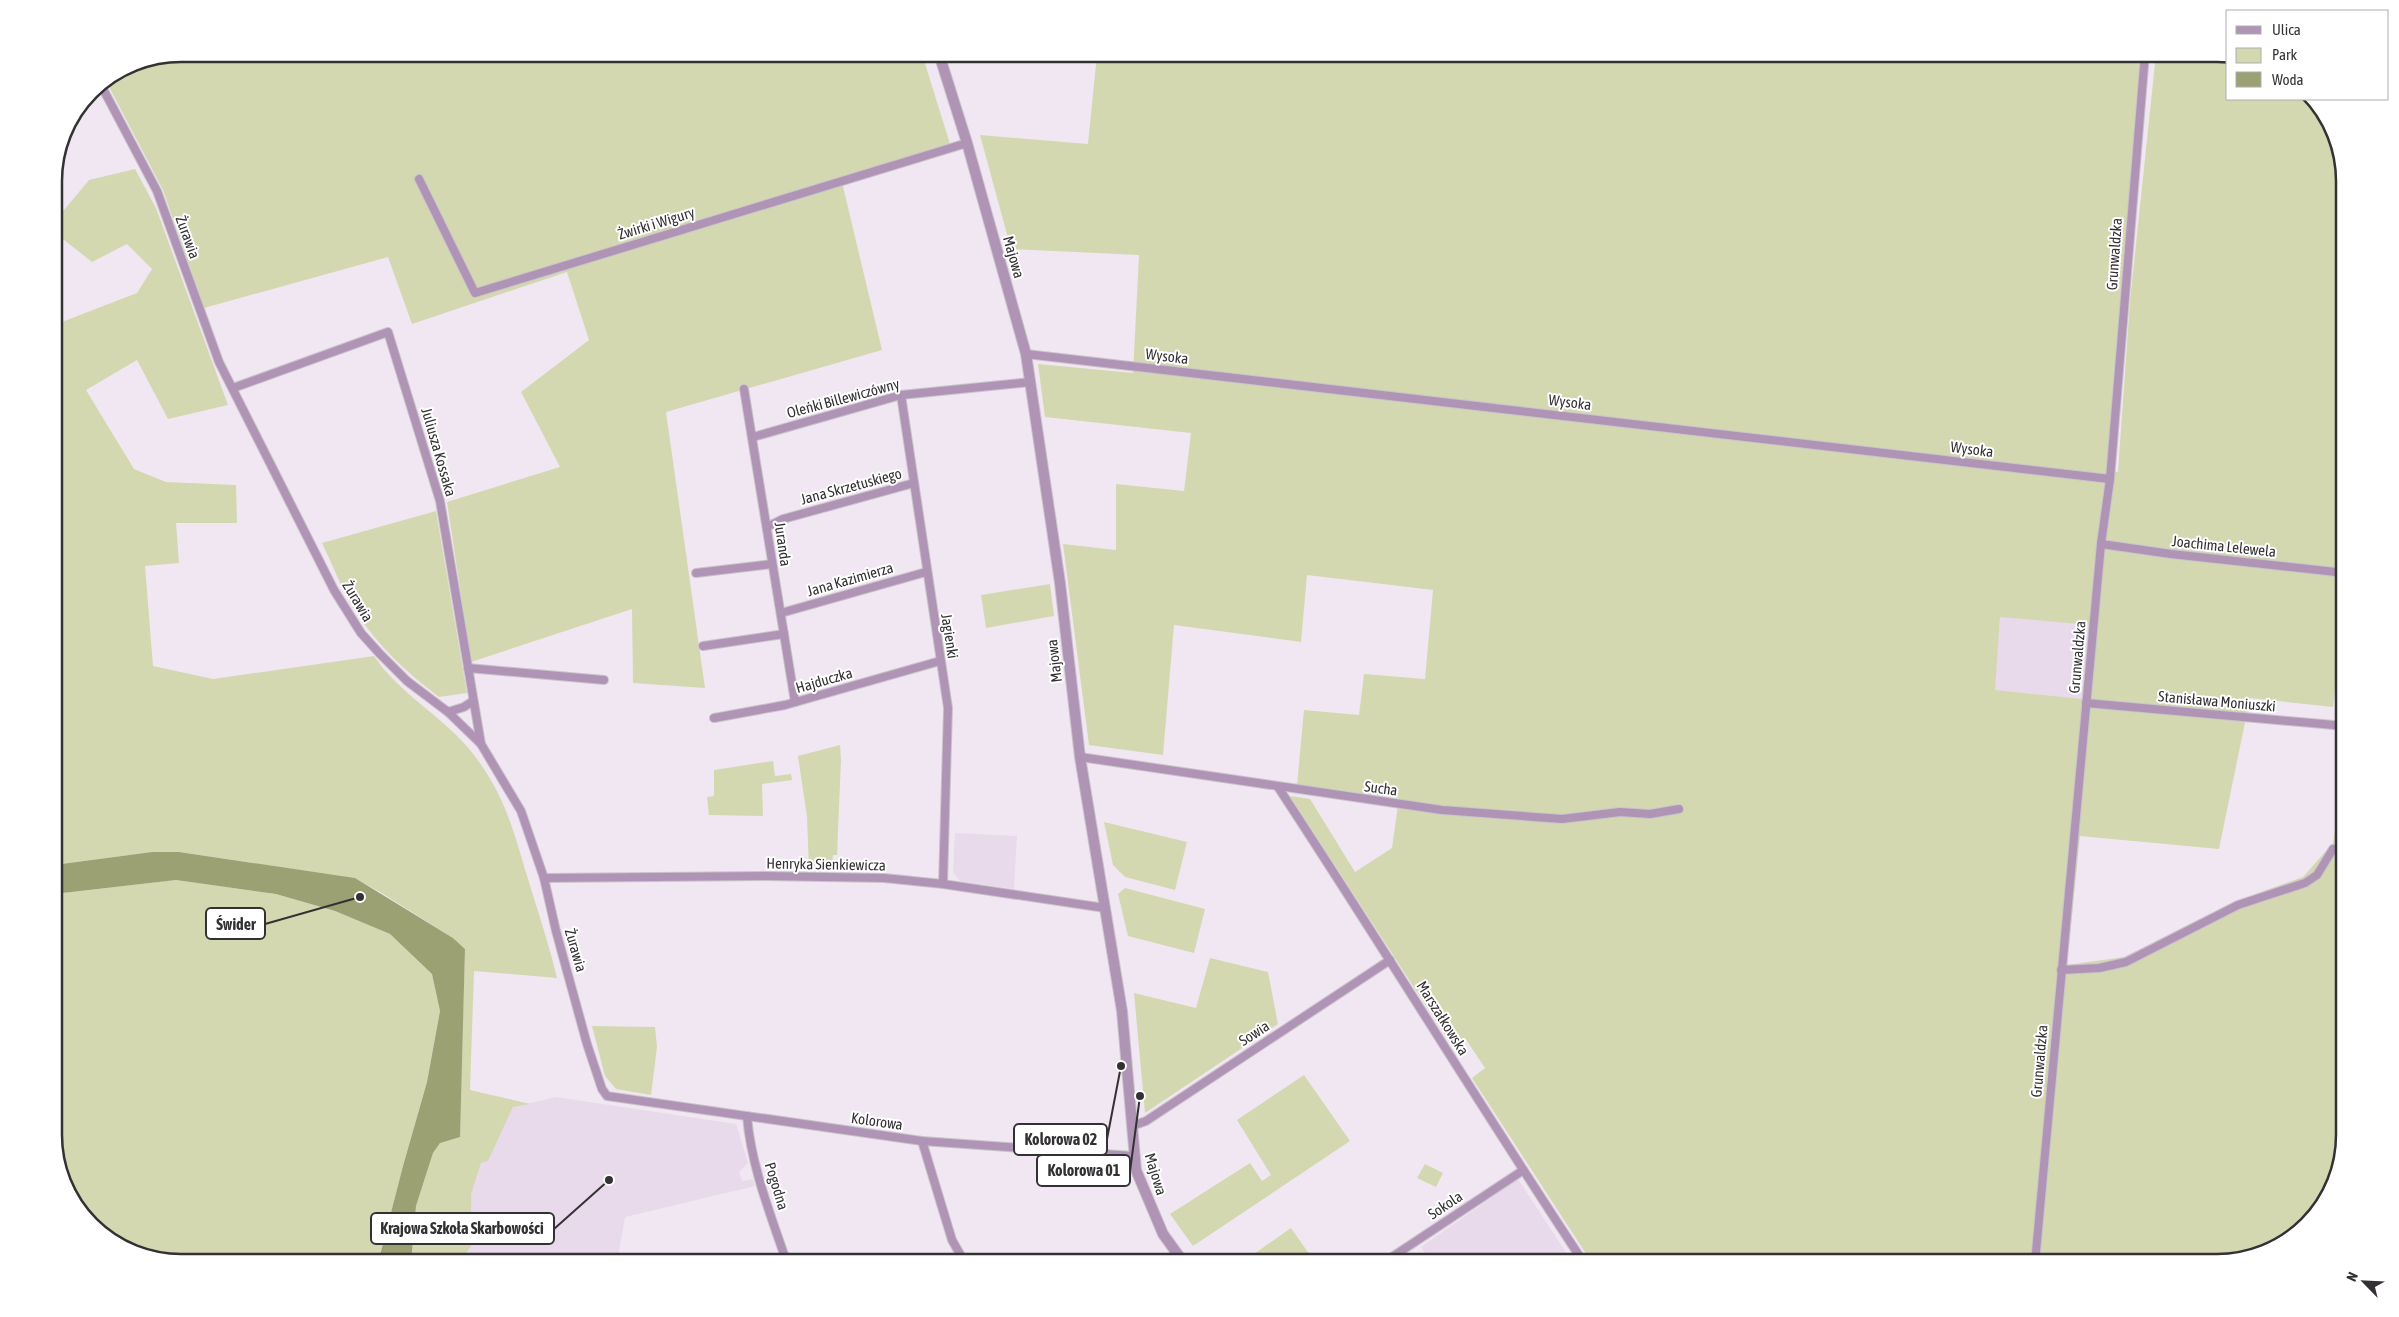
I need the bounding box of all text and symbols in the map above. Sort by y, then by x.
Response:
legend [2226,10,2389,100]
text: Ulica [2272,21,2301,38]
text: Park [2272,46,2297,63]
text: Woda [2272,71,2304,88]
street label: Żwirki i Wigury [616,203,696,243]
street label: Żurawia [172,213,204,261]
street label: Grunwaldzka [2103,217,2125,291]
street label: Majowa [1000,234,1028,280]
street label: Wysoka [1145,345,1189,367]
street label: Oleńki Billewiczówny [785,375,901,421]
street label: Wysoka [1548,391,1592,413]
street label: Juliusza Kossaka [418,406,460,498]
street label: Wysoka [1950,438,1994,460]
street label: Jana Skrzetuskiego [799,464,903,508]
street label: Juranda [771,521,795,567]
street label: Joachima Lelewela [2171,532,2277,560]
street label: Jana Kazimierza [805,559,895,599]
street label: Żurawia [339,578,377,624]
street label: Jagienki [938,612,962,660]
street label: Grunwaldzka [2065,620,2089,694]
street label: Majowa [1043,639,1065,683]
street label: Hajduczka [794,664,854,696]
street label: Stanisława Moniuszki [2158,687,2276,715]
street label: Sucha [1363,777,1399,799]
street label: Henryka Sienkiewicza [766,854,886,874]
callout: Świder [206,908,265,939]
text: Świder [216,915,256,933]
street label: Żurawia [562,926,590,974]
street label: Marszałkowska [1414,978,1473,1058]
street label: Sowia [1236,1017,1272,1049]
street label: Grunwaldzka [2027,1024,2051,1098]
street label: Kolorowa [850,1109,904,1133]
callout: Kolorowa 02 [1014,1124,1107,1155]
text: Kolorowa 02 [1025,1130,1097,1148]
street label: Majowa [1142,1151,1170,1197]
callout: Kolorowa 01 [1037,1155,1130,1186]
street label: Pogodna [762,1160,792,1212]
text: Kolorowa 01 [1048,1161,1121,1179]
street label: Sokola [1425,1187,1465,1223]
callout: Krajowa Szkoła Skarbowości [371,1213,554,1244]
text: Krajowa Szkoła Skarbowości [380,1219,544,1237]
north arrow [2339,1257,2389,1307]
text: N [2343,1270,2361,1284]

